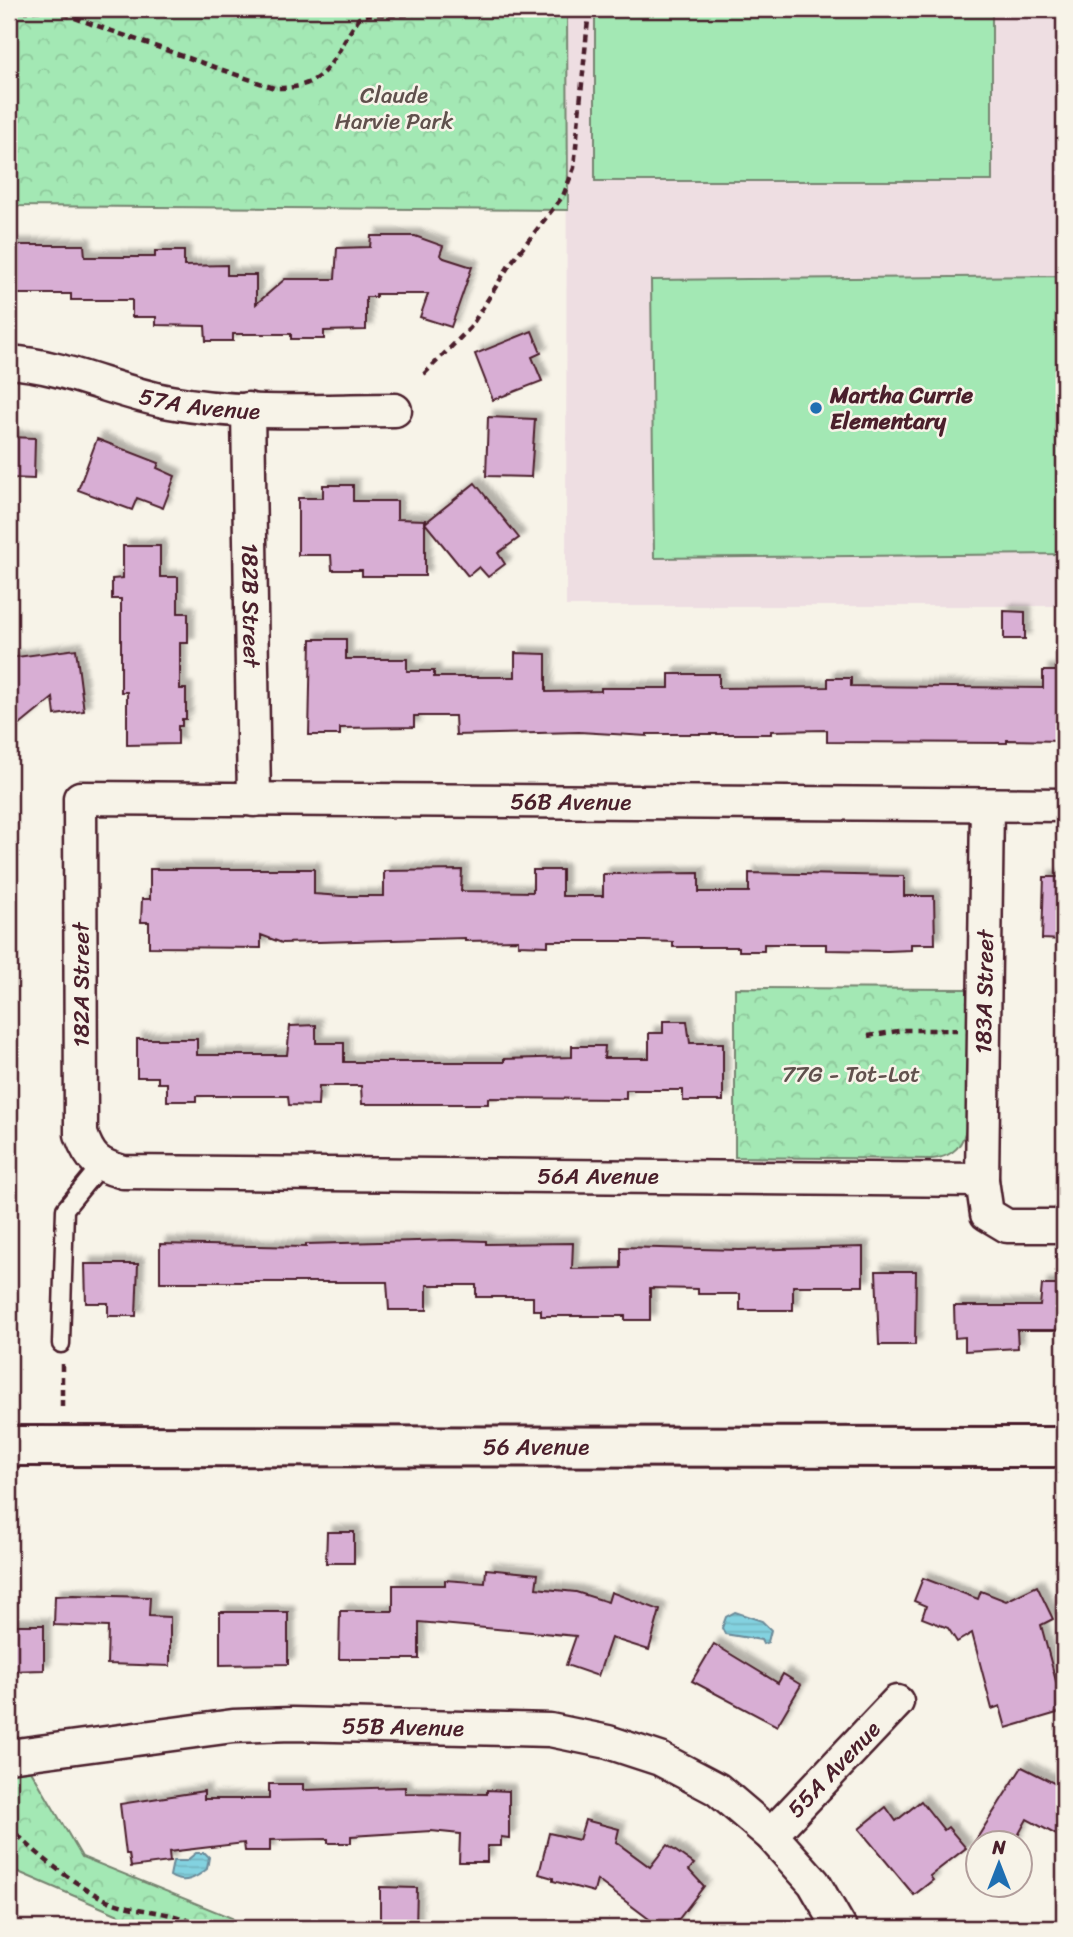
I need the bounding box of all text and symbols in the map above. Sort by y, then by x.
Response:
park label: Claude Harvie Park [335,75,454,142]
place label: Martha Currie Elementary [829,375,973,442]
street label: 57A Avenue [135,376,261,432]
marker: Martha Currie Elementary [808,400,824,416]
street label: 182B Street [229,542,272,669]
street label: 56B Avenue [510,781,631,823]
street label: 182A Street [61,921,102,1047]
street label: 183A Street [963,928,1006,1054]
park label: 77G - Tot-Lot [782,1054,920,1095]
street label: 56A Avenue [537,1156,659,1197]
street label: 56 Avenue [483,1426,589,1468]
street label: 55B Avenue [341,1705,464,1749]
street label: 55A Avenue [777,1711,891,1828]
north arrow [964,1828,1034,1898]
text: N [991,1831,1006,1864]

